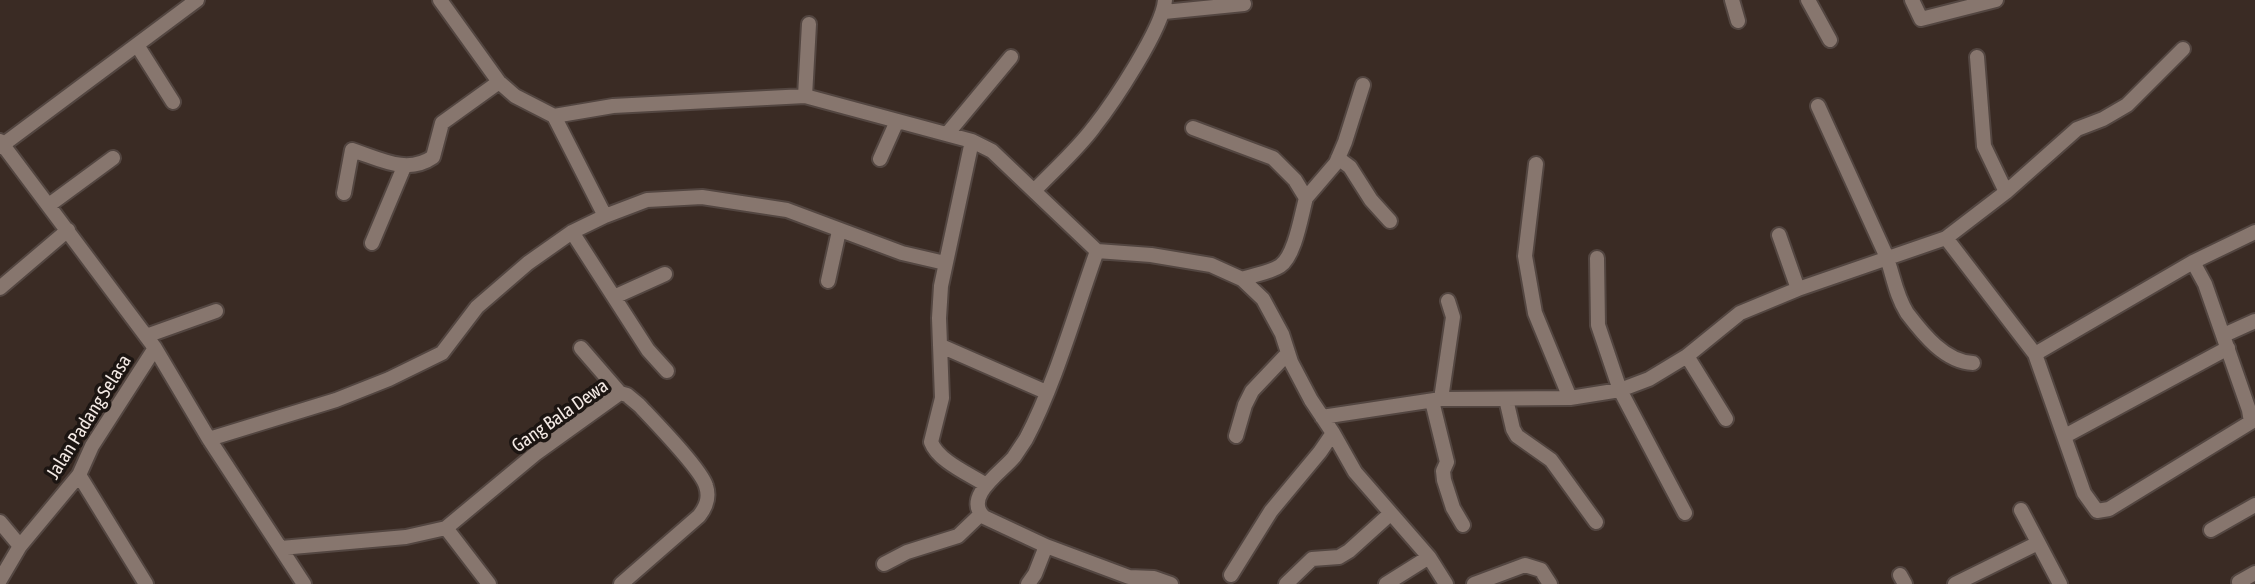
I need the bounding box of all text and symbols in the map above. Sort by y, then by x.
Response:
street label: Jalan Padang Selasa [42,351,136,483]
street label: Gang Bala Dewa [507,374,613,458]

